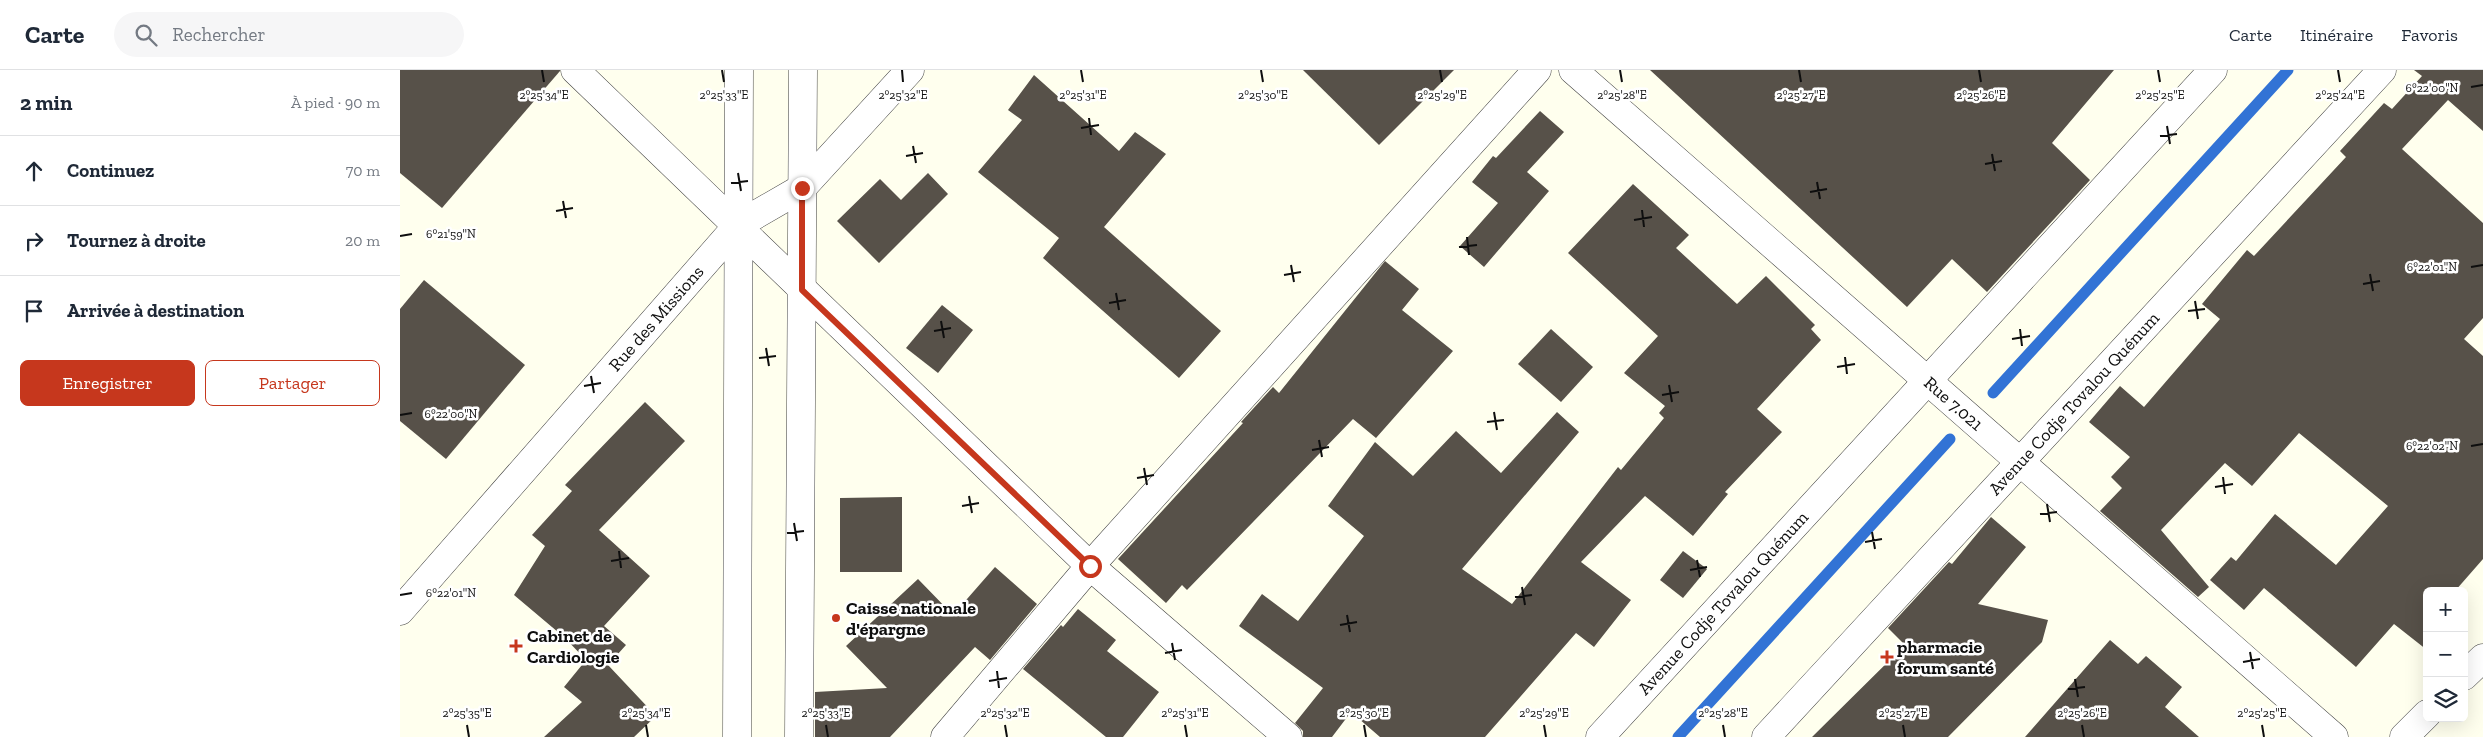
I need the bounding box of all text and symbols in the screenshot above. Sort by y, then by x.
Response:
search box [114,12,464,57]
text: Carte [25,20,84,49]
icon: search [132,21,160,49]
text: Rechercher [172,23,265,46]
text: Carte [2229,24,2272,46]
text: Itinéraire [2300,24,2373,46]
text: Favoris [2401,24,2458,46]
text: 6°22'00"N [2406,81,2459,95]
text: 2°25'34"E [519,88,569,102]
text: 2°25'33"E [700,88,748,102]
text: 2°25'32"E [878,88,928,102]
text: 2°25'31"E [1059,88,1107,102]
text: 2°25'30"E [1238,88,1288,102]
text: 2°25'29"E [1417,88,1467,102]
text: 2°25'28"E [1597,88,1647,102]
text: 2°25'27"E [1777,88,1825,102]
text: 2°25'26"E [1956,88,2006,102]
text: 2°25'25"E [2135,88,2185,102]
text: 2°25'24"E [2315,88,2365,102]
text: 2 min [20,90,72,115]
text: À pied · 90 m [291,93,380,112]
icon: ahead [20,157,48,185]
text: Continuez [67,159,154,182]
text: 70 m [346,161,380,180]
route end [791,177,814,200]
icon: right [20,227,48,255]
text: 6°21'59"N [426,227,476,241]
text: Tournez à droite [67,229,206,252]
text: 20 m [345,231,380,250]
text: 6°22'01"N [2407,260,2457,274]
street label: Rue des Missions [604,261,709,376]
icon: arrive [20,297,48,325]
text: Arrivée à destination [67,299,244,322]
street label: Avenue Codje Tovalou Quénum [1984,307,2164,500]
button: Enregistrer [20,360,195,406]
button: Partager [205,360,380,406]
street label: Rue 7.021 [1919,372,1988,435]
text: 6°22'00"N [425,407,478,421]
text: 6°22'02"N [2406,439,2458,453]
street label: Avenue Codje Tovalou Quénum [1633,506,1813,699]
route start [1079,555,1102,578]
text: 6°22'01"N [426,586,476,600]
map controls [2423,587,2468,722]
button: + [2423,587,2468,632]
place label: Caisse nationale d'épargne [846,597,976,640]
marker: Caisse nationale d'épargne [830,612,842,624]
place label: Cabinet de Cardiologie [527,625,620,668]
button: − [2423,632,2468,677]
place label: pharmacie forum santé [1897,636,1994,679]
marker: Cabinet de Cardiologie [509,639,523,653]
marker: pharmacie forum santé [1881,651,1893,663]
button: layers [2423,677,2468,722]
text: 2°25'35"E [442,706,492,720]
text: 2°25'34"E [621,706,671,720]
text: 2°25'33"E [802,706,850,720]
text: 2°25'32"E [980,706,1030,720]
text: 2°25'31"E [1161,706,1209,720]
text: 2°25'30"E [1339,706,1389,720]
text: 2°25'29"E [1519,706,1569,720]
text: 2°25'28"E [1698,706,1748,720]
text: 2°25'27"E [1879,706,1927,720]
text: 2°25'26"E [2057,706,2107,720]
text: 2°25'25"E [2237,706,2287,720]

